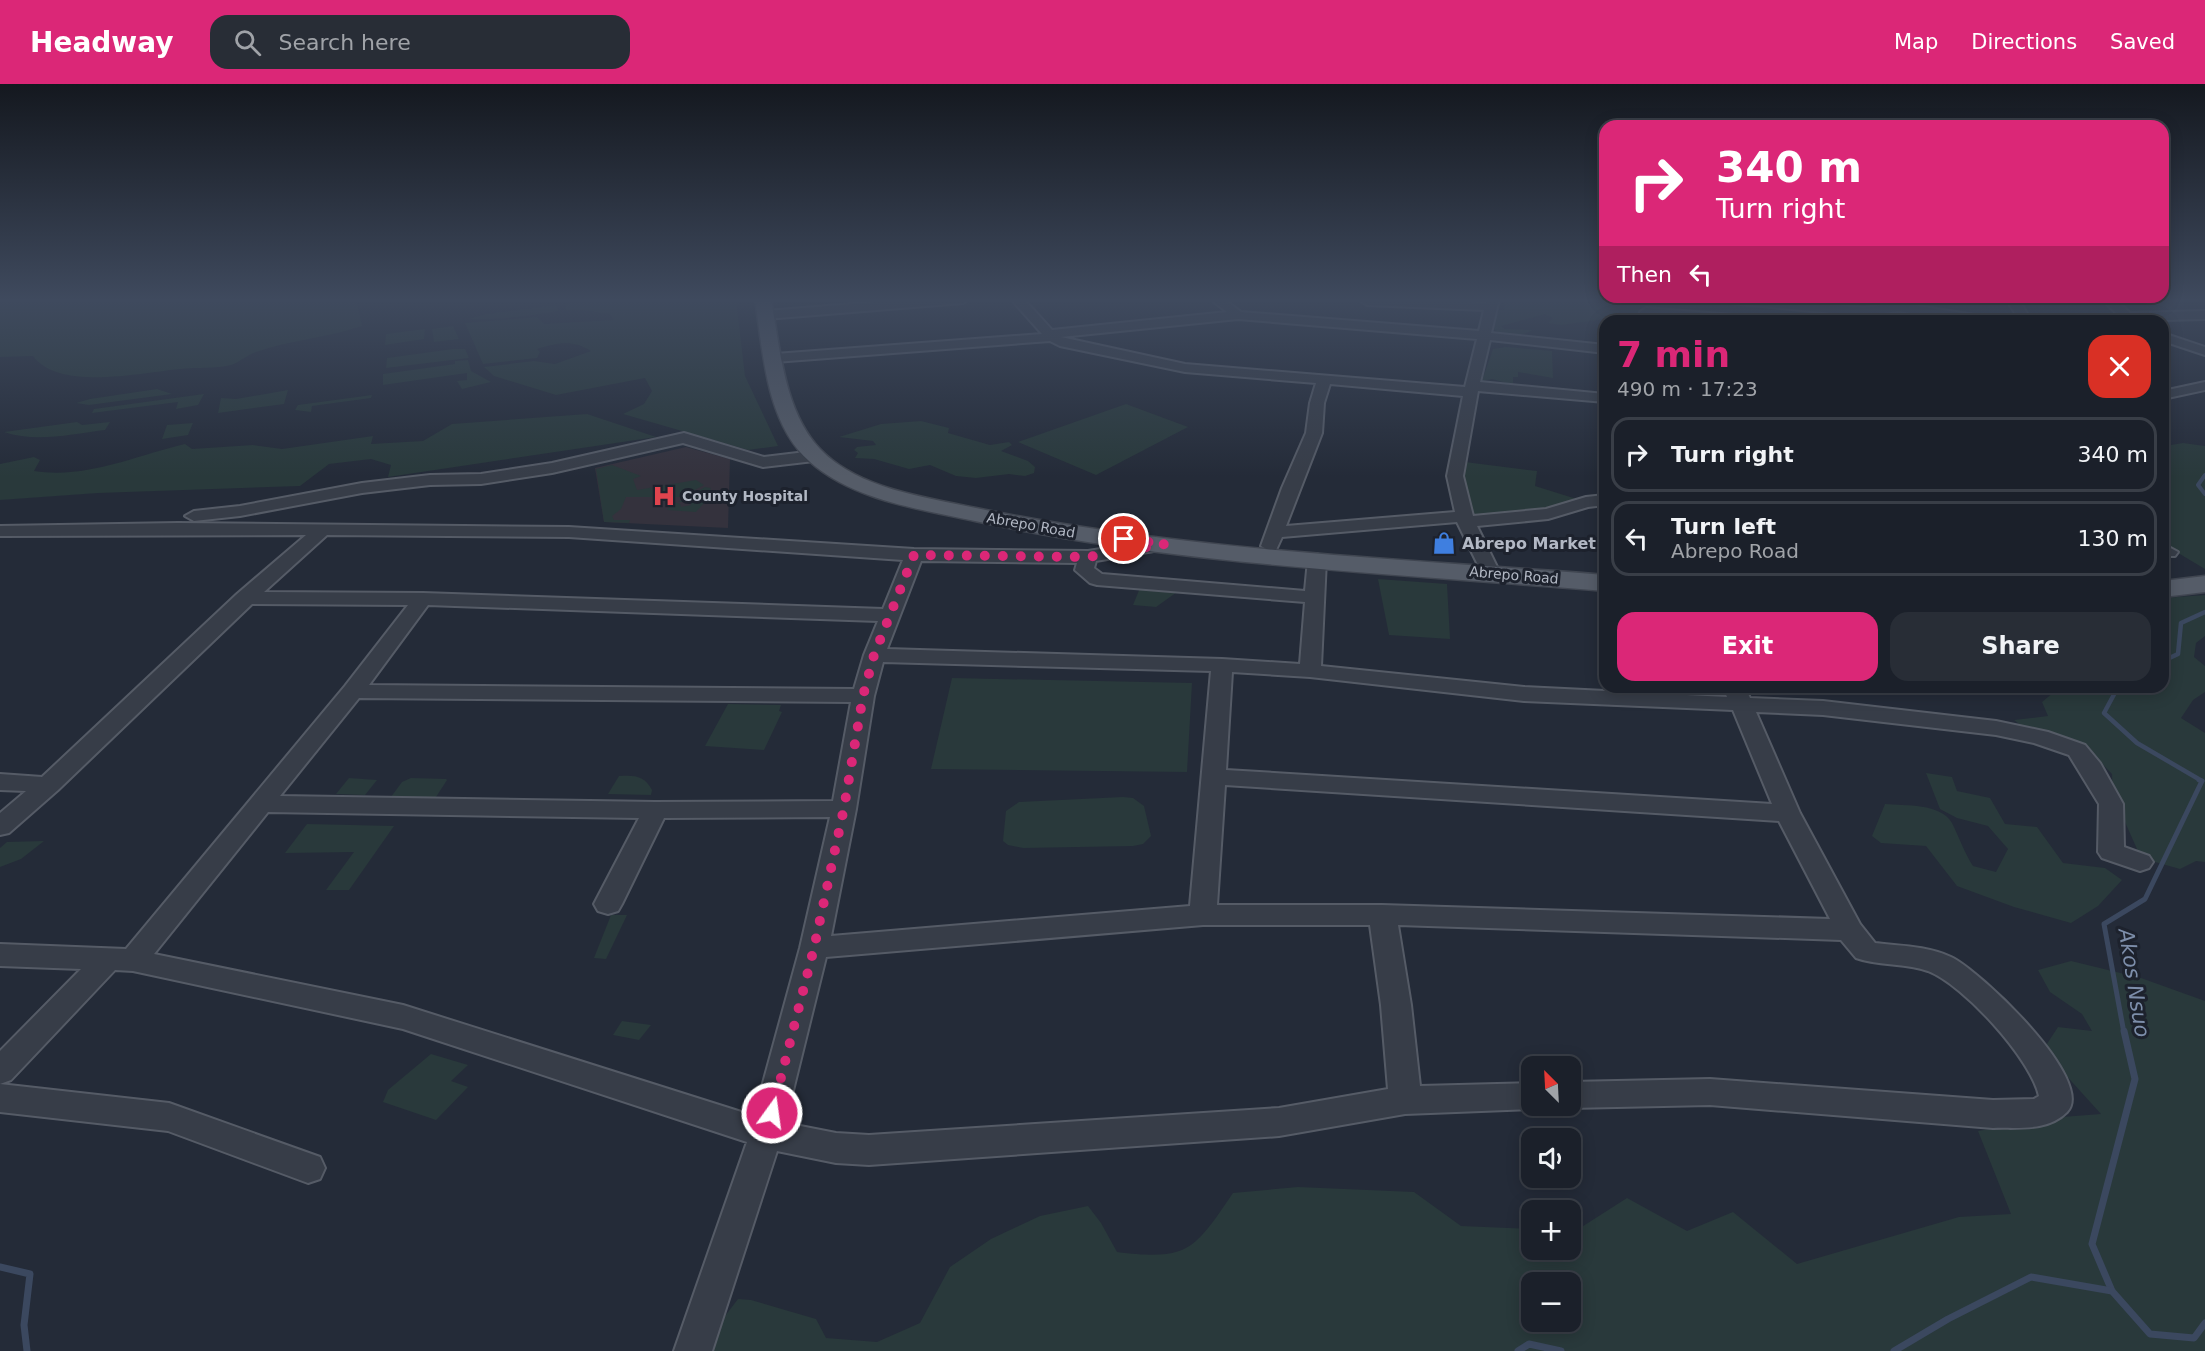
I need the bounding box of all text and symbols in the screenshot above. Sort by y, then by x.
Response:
search box [210,15,630,69]
text: Headway [30,26,174,59]
icon: search [231,26,264,59]
text: Search here [279,30,411,55]
text: Map [1894,30,1938,54]
text: Directions [1971,30,2077,54]
text: Saved [2110,30,2175,54]
text: 340 m [1716,143,1862,192]
icon: right [1617,144,1695,222]
text: Turn right [1716,193,1845,224]
icon: left [1684,258,1717,291]
text: Then [1617,262,1672,287]
text: 7 min [1617,334,1730,375]
button: close [2088,335,2151,398]
text: 490 m · 17:23 [1617,377,1758,401]
icon: right [1620,438,1653,471]
text: Turn right [1671,442,1794,467]
text: 340 m [2078,442,2148,467]
hospital icon: County Hospital [651,483,677,509]
place label: County Hospital [682,488,808,504]
street label: Abrepo Road [986,509,1076,541]
pin [1098,513,1149,564]
text: Turn left [1671,514,1776,539]
icon: arrive [1107,522,1140,555]
icon: left [1620,522,1653,555]
text: 130 m [2078,526,2148,551]
shop icon: Abrepo Market [1431,530,1457,556]
place label: Abrepo Market [1462,534,1596,553]
text: Abrepo Road [1671,539,1799,563]
street label: Abrepo Road [1469,563,1559,587]
button: Exit [1617,612,1878,681]
button: Share [1890,612,2151,681]
water label: Akos Nsuo [2113,925,2154,1039]
north arrow [1521,1056,1581,1116]
map controls [1521,1056,1581,1332]
position arrow [740,1081,804,1145]
button: sound [1521,1128,1581,1188]
button: + [1521,1200,1581,1260]
button: − [1521,1272,1581,1332]

